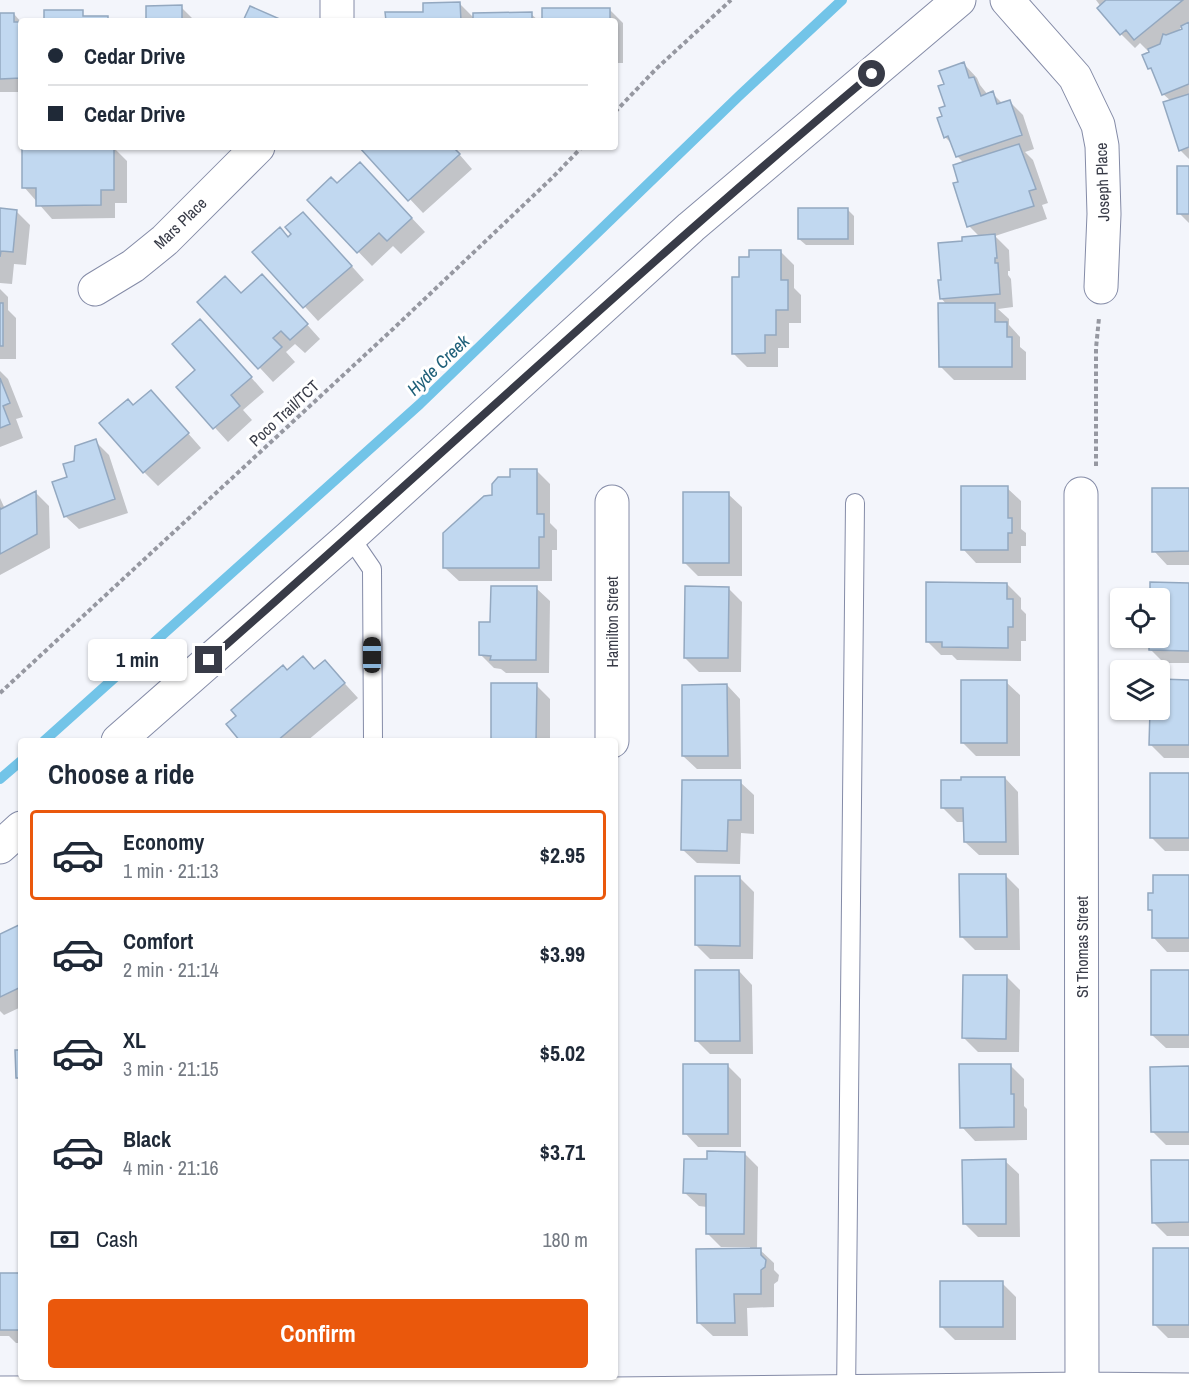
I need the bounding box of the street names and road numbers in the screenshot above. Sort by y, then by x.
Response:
street label: Joseph Place [1090,142,1114,222]
street label: Mars Place [149,192,211,254]
street label: Poco Trail/TCT [244,375,324,451]
street label: Hamilton Street [601,576,623,668]
street label: St Thomas Street [1071,896,1093,998]

